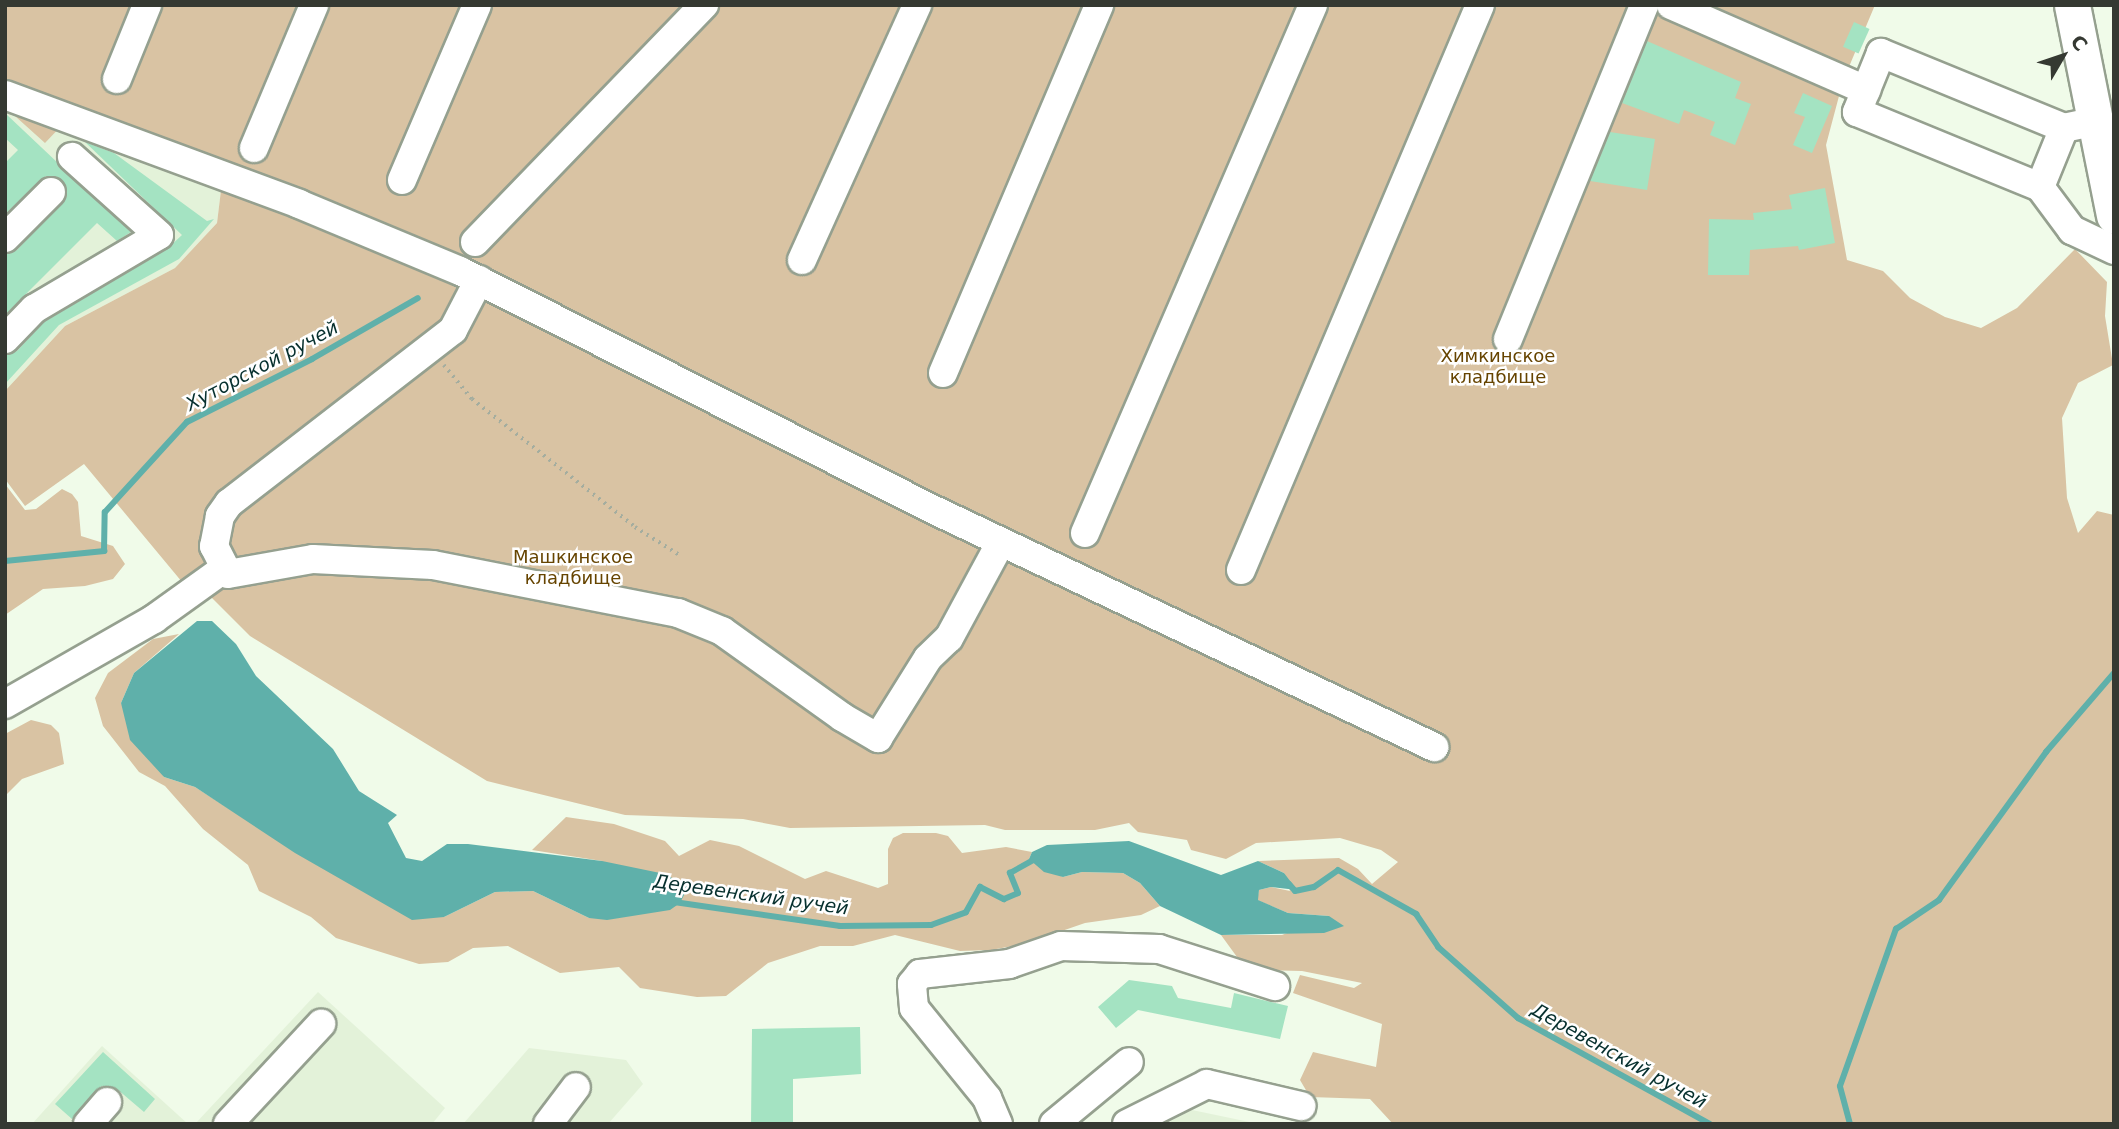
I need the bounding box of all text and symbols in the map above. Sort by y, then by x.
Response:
north arrow [2028,21,2098,91]
text: С [2066,30,2092,55]
water label: Хуторской ручей [182,316,342,416]
park label: Химкинское кладбище [1441,346,1555,388]
park label: Машкинское кладбище [513,547,633,590]
water label: Деревенский ручей [652,870,850,920]
water label: Деревенский ручей [1527,998,1711,1114]

